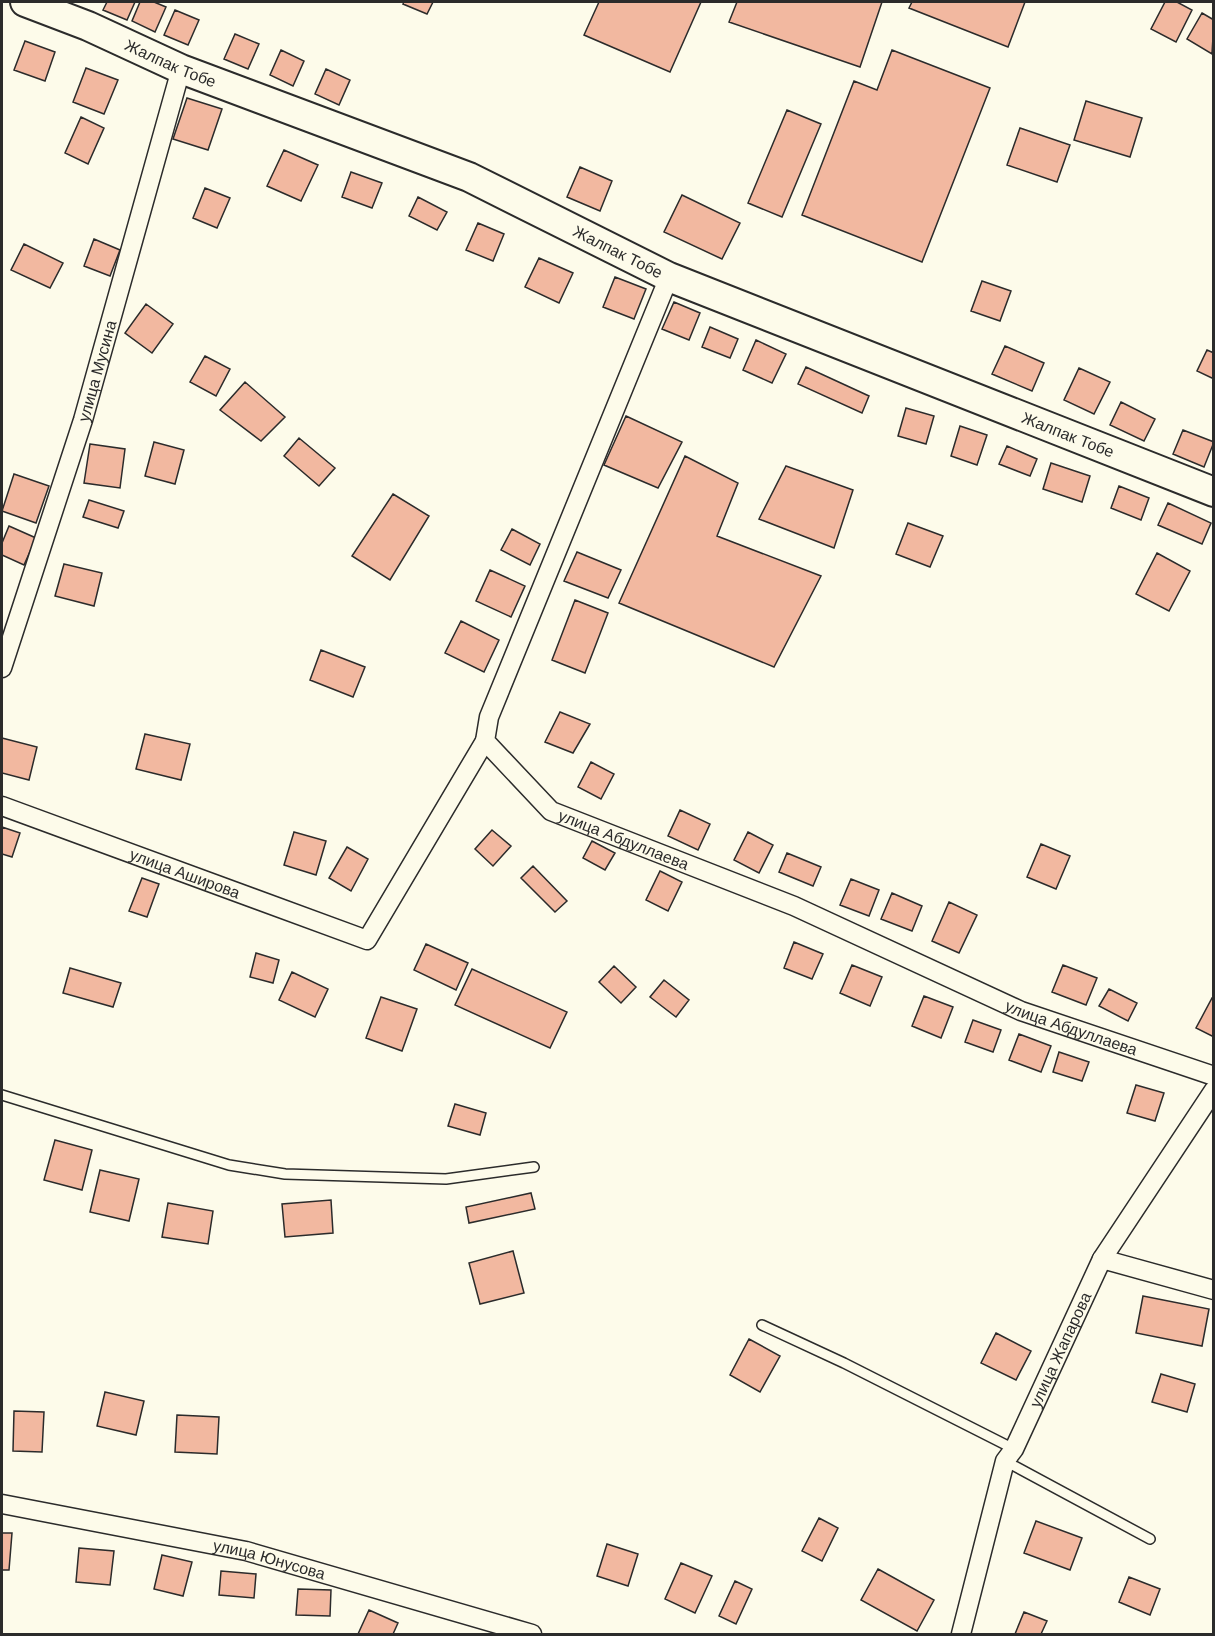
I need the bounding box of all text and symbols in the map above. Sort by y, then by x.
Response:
street label: Жалпак Тобе [122,36,219,90]
street label: Жалпак Тобе [571,222,665,281]
street label: улица Мусина [75,318,119,423]
street label: Жалпак Тобе [1020,409,1117,460]
street label: улица Абдуллаева [556,806,691,873]
street label: улица Аширова [128,845,243,901]
street label: улица Абдуллаева [1003,997,1140,1058]
street label: улица Жапарова [1026,1289,1094,1410]
street label: улица Юнусова [212,1536,328,1582]

